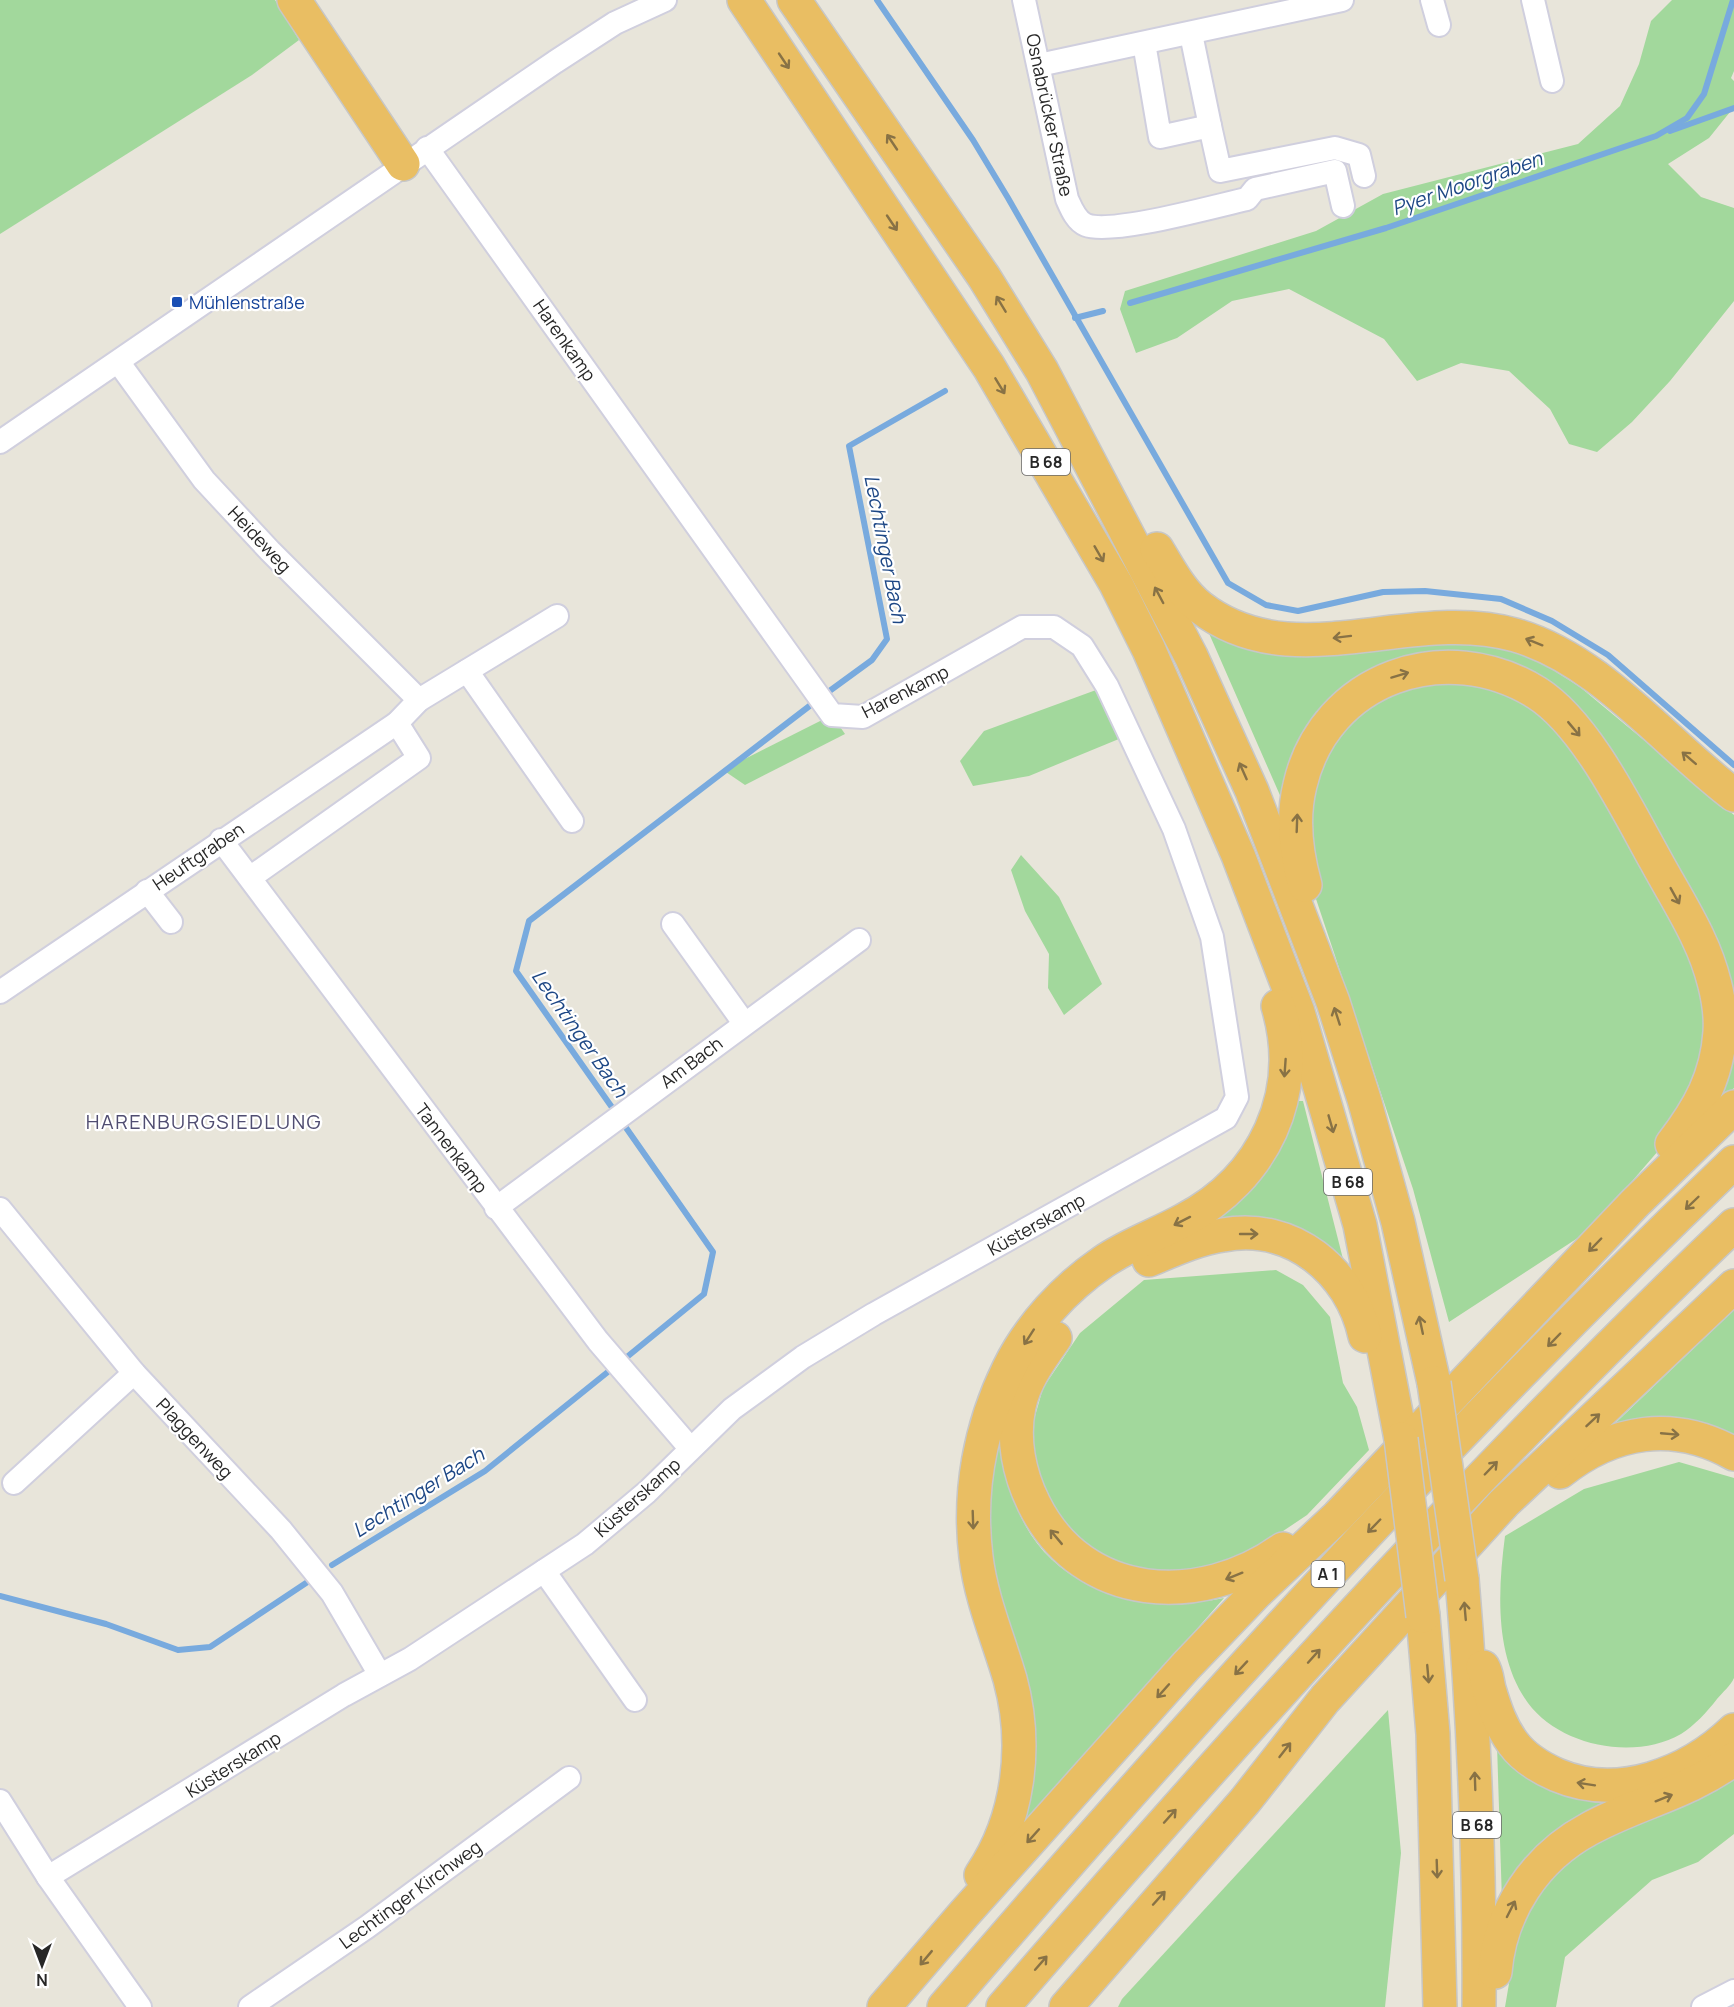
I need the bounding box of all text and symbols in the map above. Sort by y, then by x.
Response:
street label: Osnabrücker Straße [1021,31,1079,199]
one-way arrow [778,52,790,69]
one-way arrow [885,134,897,151]
water label: Pyer Moorgraben [1388,144,1547,221]
one-way arrow [887,214,899,231]
place label: Mühlenstraße [189,290,305,314]
street label: Harenkamp [528,294,602,386]
marker: Mühlenstraße [170,295,184,309]
one-way arrow [994,296,1006,313]
one-way arrow [994,377,1006,394]
road number: B 68 [1022,449,1070,475]
water label: Lechtinger Bach [858,473,914,627]
street label: Heideweg [223,501,297,577]
one-way arrow [1093,545,1105,562]
one-way arrow [1153,587,1165,604]
one-way arrow [1332,632,1352,643]
one-way arrow [1525,636,1543,647]
street label: Harenkamp [857,659,953,723]
one-way arrow [1390,669,1409,680]
one-way arrow [1567,721,1581,736]
one-way arrow [1681,751,1697,764]
one-way arrow [1236,762,1247,780]
one-way arrow [1291,814,1302,834]
street label: Heuftgraben [148,817,248,895]
one-way arrow [1670,886,1681,904]
water label: Lechtinger Bach [526,964,635,1103]
one-way arrow [1331,1007,1342,1026]
street label: Am Bach [655,1031,727,1093]
one-way arrow [1280,1057,1291,1077]
street label: Tannenkamp [410,1098,494,1198]
district label: HARENBURGSIEDLUNG [86,1108,322,1135]
one-way arrow [1326,1114,1337,1133]
road number: B 68 [1324,1169,1372,1195]
street label: Küsterskamp [983,1187,1089,1261]
one-way arrow [1684,1195,1699,1210]
one-way arrow [1173,1215,1191,1227]
one-way arrow [1239,1228,1259,1240]
one-way arrow [1588,1238,1602,1253]
one-way arrow [1415,1316,1427,1335]
one-way arrow [1023,1328,1035,1345]
one-way arrow [1546,1333,1561,1348]
street label: Plaggenweg [151,1393,239,1483]
one-way arrow [1585,1414,1600,1428]
one-way arrow [1659,1429,1679,1440]
water label: Lechtinger Bach [347,1440,490,1543]
street label: Küsterskamp [589,1452,685,1542]
one-way arrow [1484,1460,1498,1475]
one-way arrow [967,1510,979,1529]
one-way arrow [1367,1518,1382,1533]
one-way arrow [1049,1529,1062,1545]
road number: A 1 [1312,1561,1344,1587]
one-way arrow [1225,1571,1244,1582]
one-way arrow [1459,1602,1470,1622]
one-way arrow [1307,1648,1321,1663]
one-way arrow [1234,1660,1248,1675]
one-way arrow [1423,1664,1434,1684]
one-way arrow [1156,1683,1170,1698]
street label: Küsterskamp [181,1725,285,1803]
one-way arrow [1279,1742,1292,1758]
one-way arrow [1470,1771,1481,1791]
one-way arrow [1576,1778,1596,1789]
one-way arrow [1654,1792,1673,1803]
one-way arrow [1163,1809,1177,1824]
road number: B 68 [1453,1812,1501,1838]
one-way arrow [1026,1828,1040,1843]
street label: Lechtinger Kirchweg [334,1834,486,1954]
one-way arrow [1431,1858,1443,1878]
one-way arrow [1152,1891,1166,1906]
one-way arrow [1505,1901,1517,1918]
north arrow [12,1935,72,1995]
one-way arrow [919,1950,933,1965]
one-way arrow [1034,1956,1048,1971]
text: N [36,1969,48,1991]

